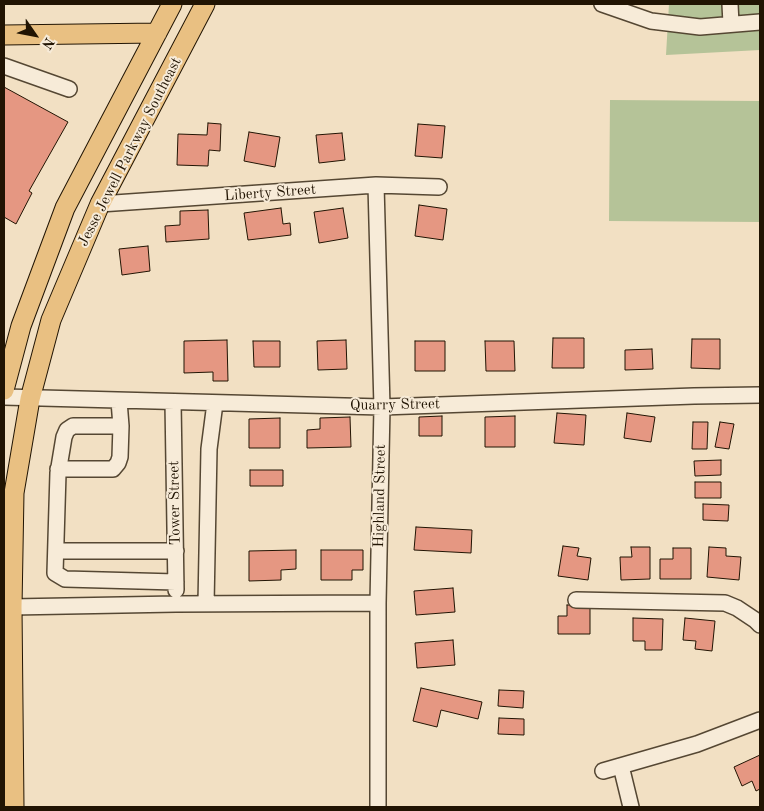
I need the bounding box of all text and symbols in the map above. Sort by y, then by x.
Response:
north arrow [10,10,60,60]
text: N [39,35,56,51]
street label: Jesse Jewell Parkway Southeast [74,54,186,250]
street label: Liberty Street [223,181,317,205]
street label: Quarry Street [350,395,440,415]
street label: Highland Street [370,444,390,548]
street label: Tower Street [165,460,185,546]

